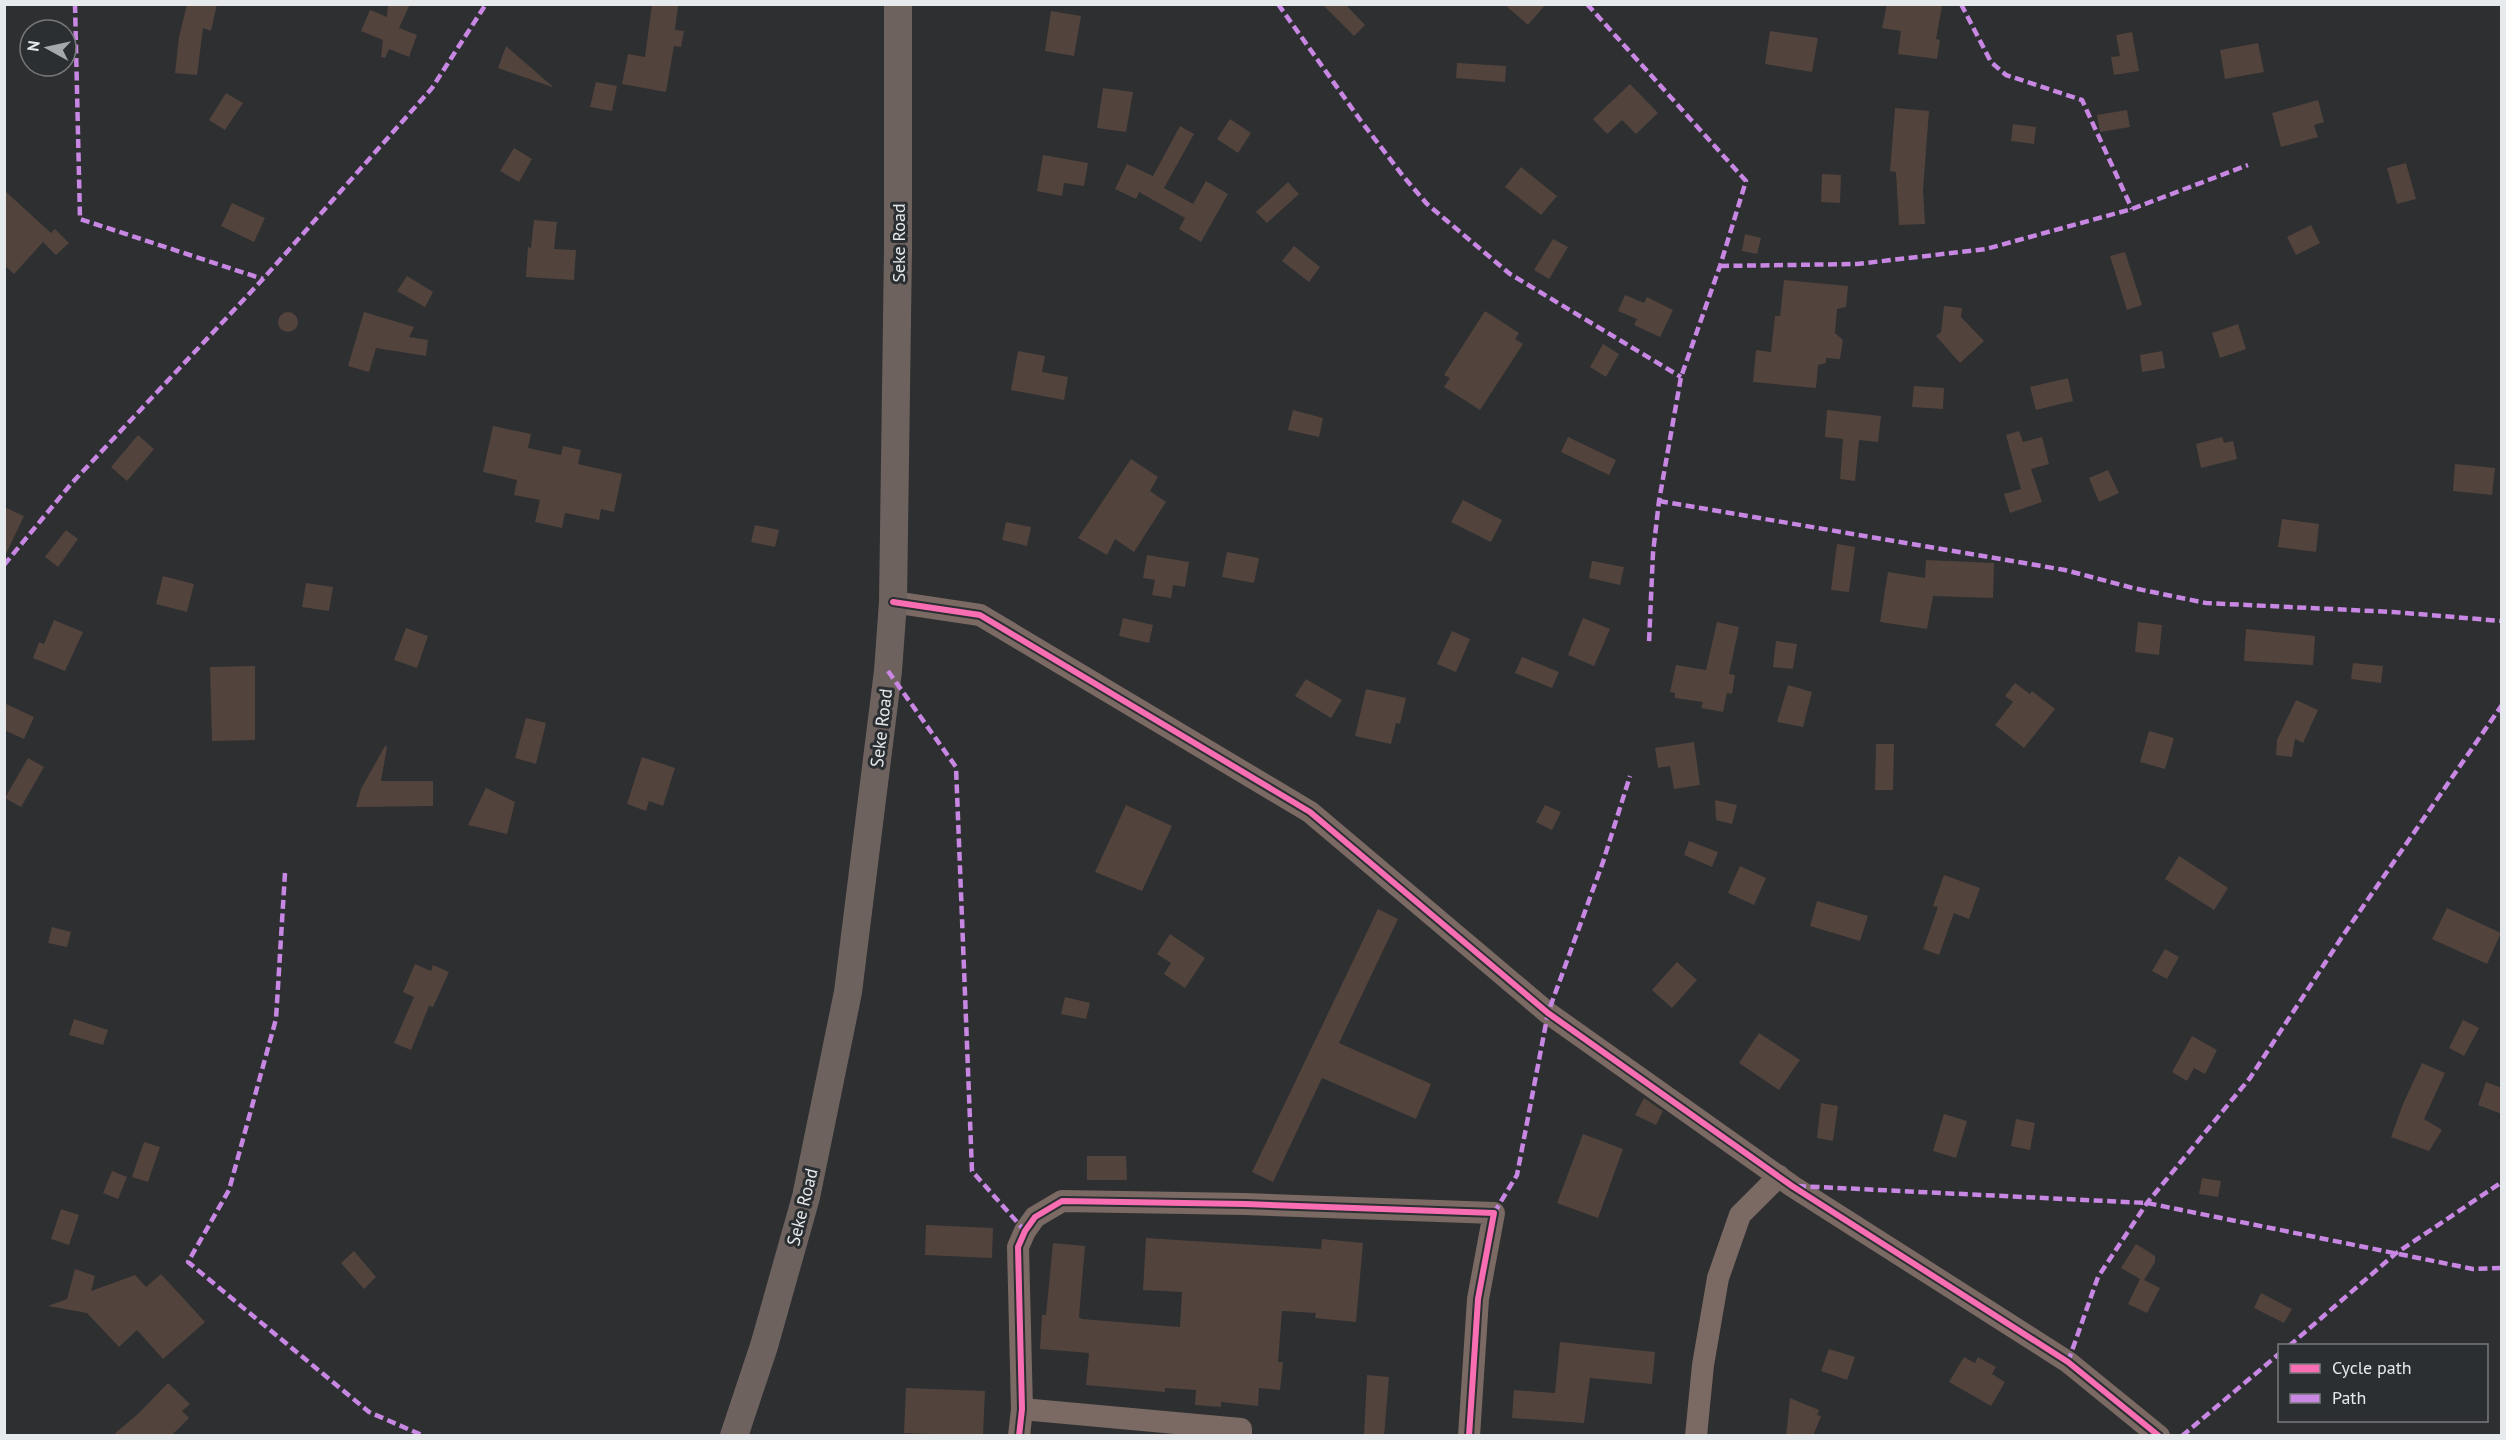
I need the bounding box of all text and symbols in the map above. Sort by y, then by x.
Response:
north arrow [18,18,78,78]
text: N [23,39,44,53]
street label: Seke Road [887,203,910,283]
street label: Seke Road [865,687,897,769]
street label: Seke Road [781,1166,823,1248]
legend [2278,1344,2488,1422]
text: Cycle path [2332,1356,2412,1379]
text: Path [2332,1386,2366,1409]

